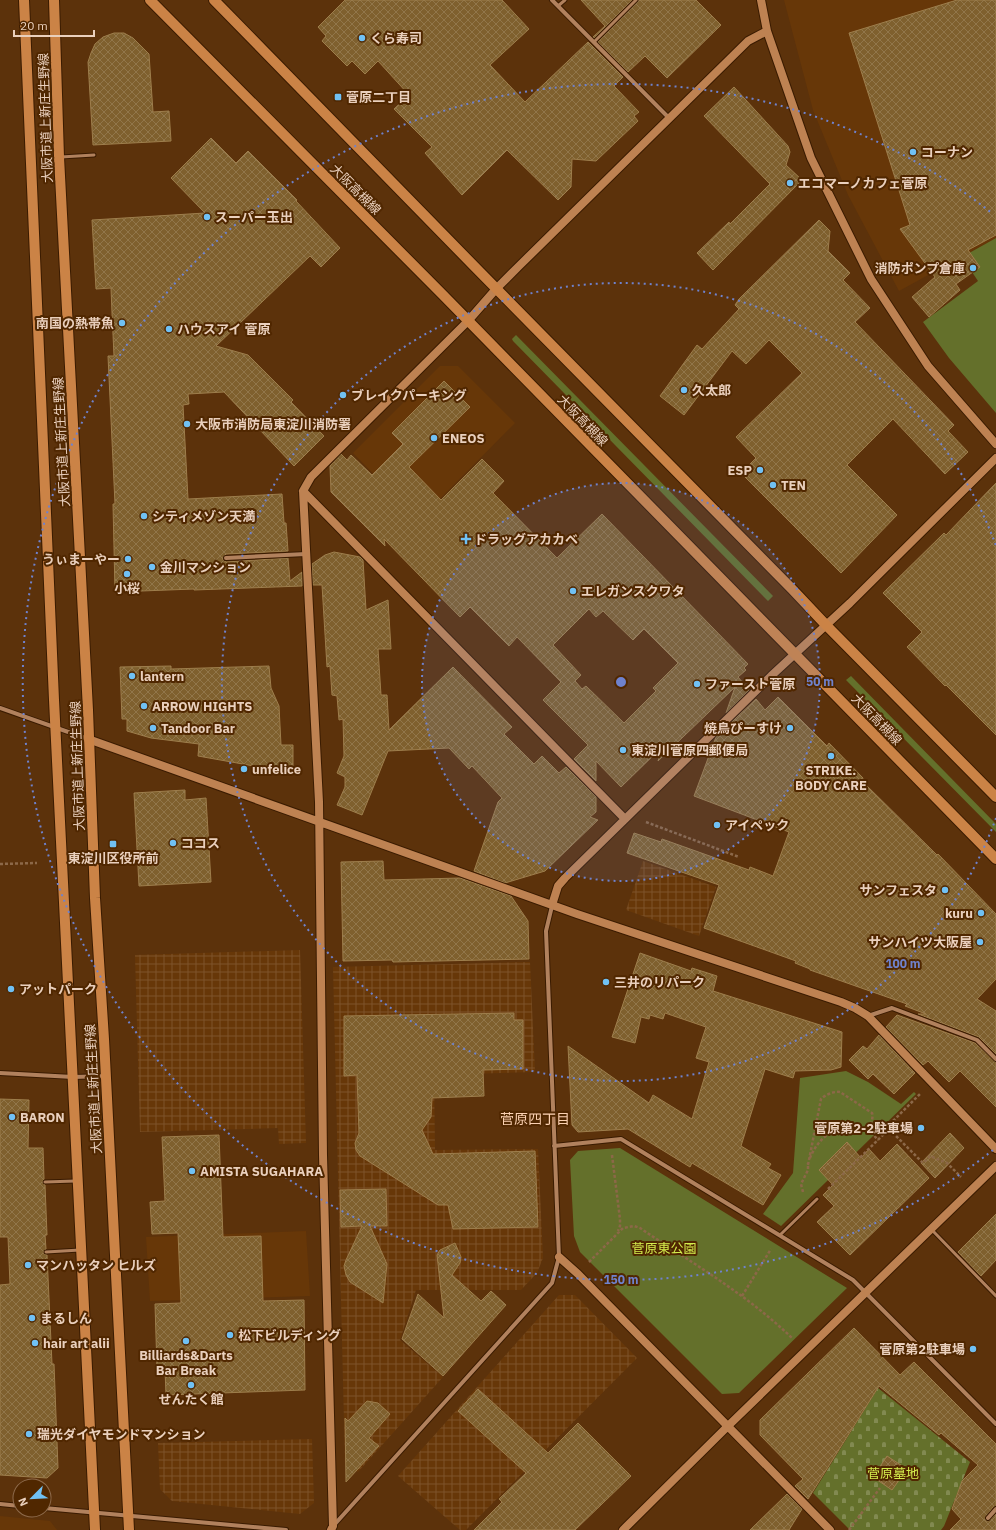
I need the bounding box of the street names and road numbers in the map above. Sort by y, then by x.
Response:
street label: 大阪市道上新庄生野線 [35,53,56,183]
street label: 大阪高槻線 [327,160,385,218]
street label: 大阪市道上新庄生野線 [50,377,73,507]
street label: 大阪高槻線 [554,391,611,450]
street label: 大阪高槻線 [848,690,905,749]
street label: 大阪市道上新庄生野線 [67,701,88,831]
street label: 大阪市道上新庄生野線 [82,1024,105,1154]

